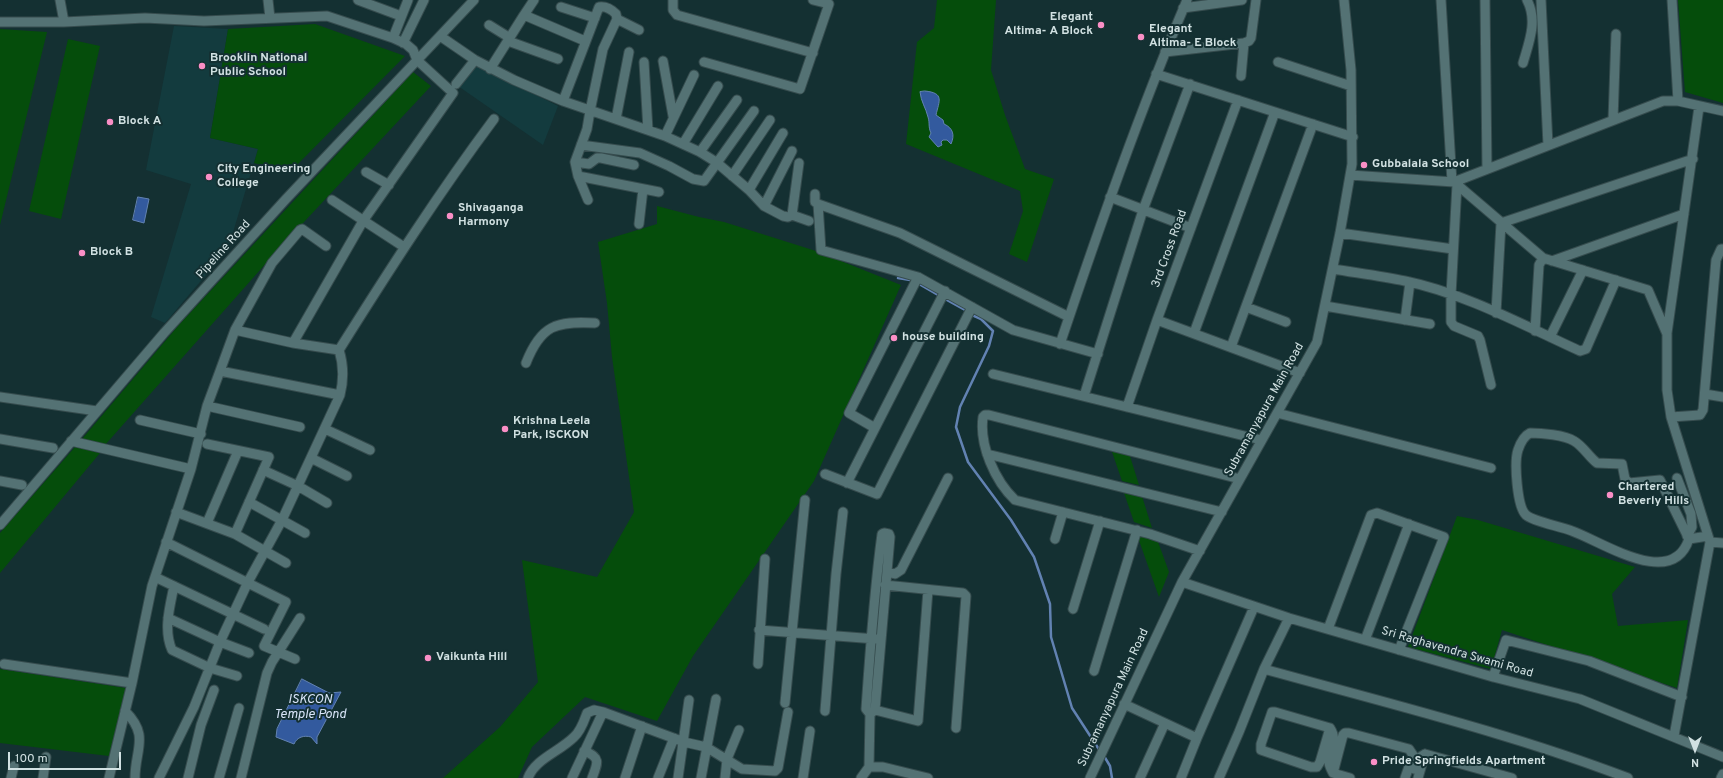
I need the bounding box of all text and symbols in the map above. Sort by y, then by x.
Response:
place label: Elegant Altima- A Block [1004,11,1093,39]
marker: Elegant Altima- A Block [1096,20,1106,30]
place label: Elegant Altima- E Block [1149,23,1236,51]
marker: Elegant Altima- E Block [1136,32,1146,42]
place label: Brooklin National Public School [210,52,307,80]
marker: Brooklin National Public School [197,61,207,71]
place label: Block A [118,115,161,129]
marker: Block A [105,117,115,127]
place label: Gubbalala School [1372,158,1469,172]
marker: Gubbalala School [1359,160,1369,170]
place label: City Engineering College [217,163,310,191]
marker: City Engineering College [204,172,214,182]
place label: Shivaganga Harmony [458,202,523,230]
street label: 3rd Cross Road [1149,208,1191,290]
marker: Shivaganga Harmony [445,211,455,221]
street label: Pipeline Road [194,218,254,282]
place label: Block B [90,246,133,260]
marker: Block B [77,248,87,258]
place label: house building [902,331,984,345]
marker: house building [889,333,899,343]
street label: Subramanyapura Main Road [1222,341,1308,479]
place label: Krishna Leela Park, ISCKON [513,415,590,443]
marker: Krishna Leela Park, ISCKON [500,424,510,434]
place label: Chartered Beverly Hills [1618,481,1689,509]
marker: Chartered Beverly Hills [1605,490,1615,500]
street label: Sri Raghavendra Swami Road [1379,624,1535,682]
street label: Subramanyapura Main Road [1076,627,1152,769]
place label: Vaikunta Hill [436,651,507,665]
marker: Vaikunta Hill [423,653,433,663]
water label: ISKCON Temple Pond [274,692,346,723]
north arrow [1675,730,1715,770]
scale bar [10,744,123,770]
text: 100 m [15,751,48,767]
place label: Pride Springfields Apartment [1382,755,1546,769]
text: N [1691,755,1699,769]
marker: Pride Springfields Apartment [1369,757,1379,767]

